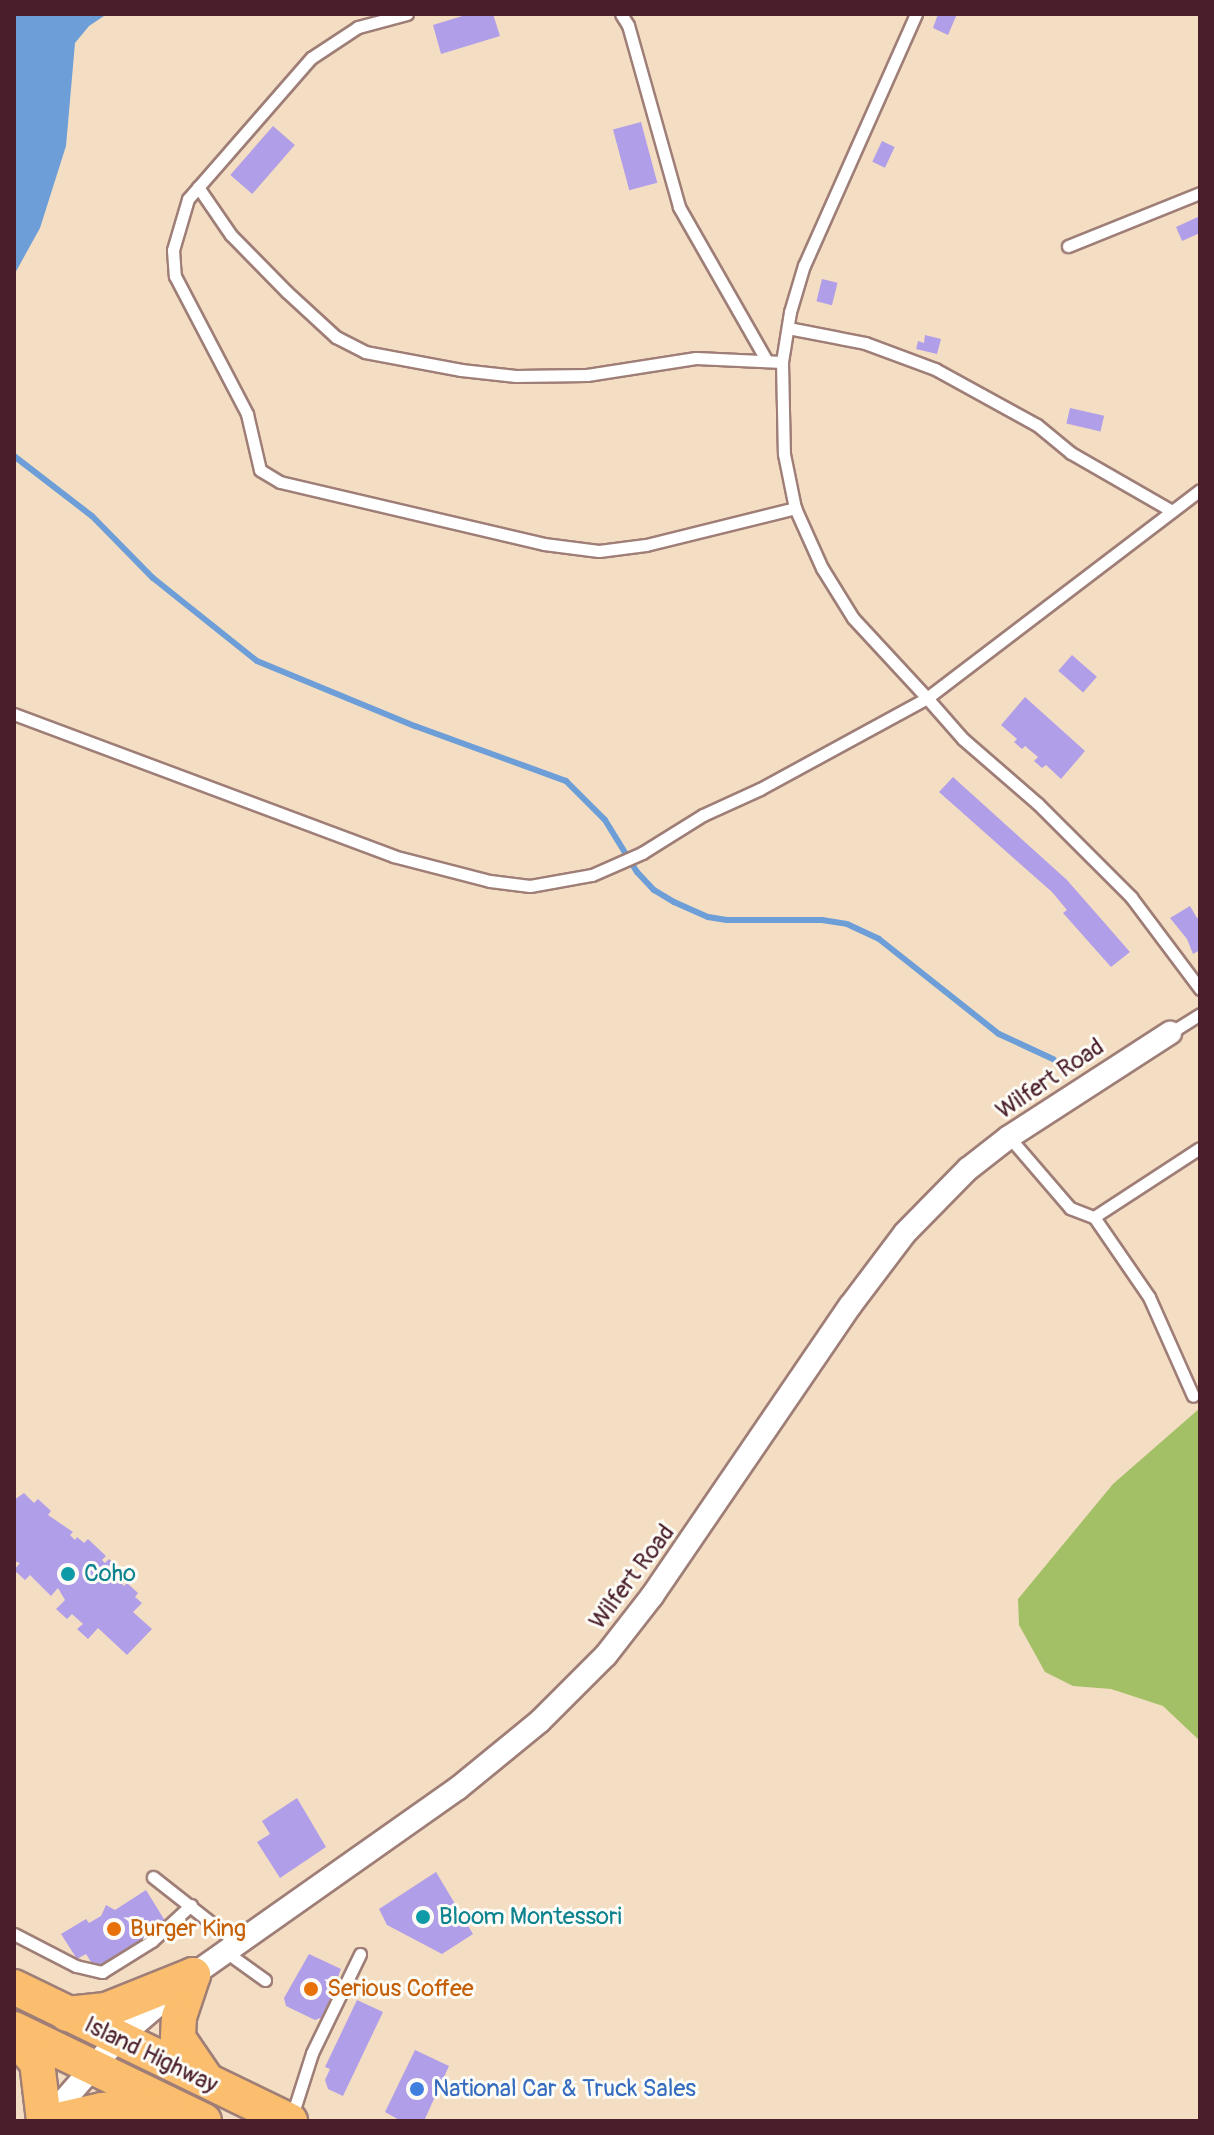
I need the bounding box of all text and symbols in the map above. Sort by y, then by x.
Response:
street label: Wilfert Road [991,1032,1109,1126]
street label: Wilfert Road [583,1519,681,1635]
place label: Coho [84,1560,136,1588]
marker: Coho [59,1565,77,1583]
place label: Bloom Montessori [439,1903,622,1931]
marker: Bloom Montessori [414,1908,432,1926]
place label: Burger King [130,1915,246,1943]
marker: Burger King [105,1920,123,1938]
place label: Serious Coffee [327,1975,474,2003]
marker: Serious Coffee [302,1980,320,1998]
street label: Island Highway [80,2010,222,2100]
place label: National Car & Truck Sales [433,2075,696,2103]
marker: National Car & Truck Sales [408,2080,426,2098]

